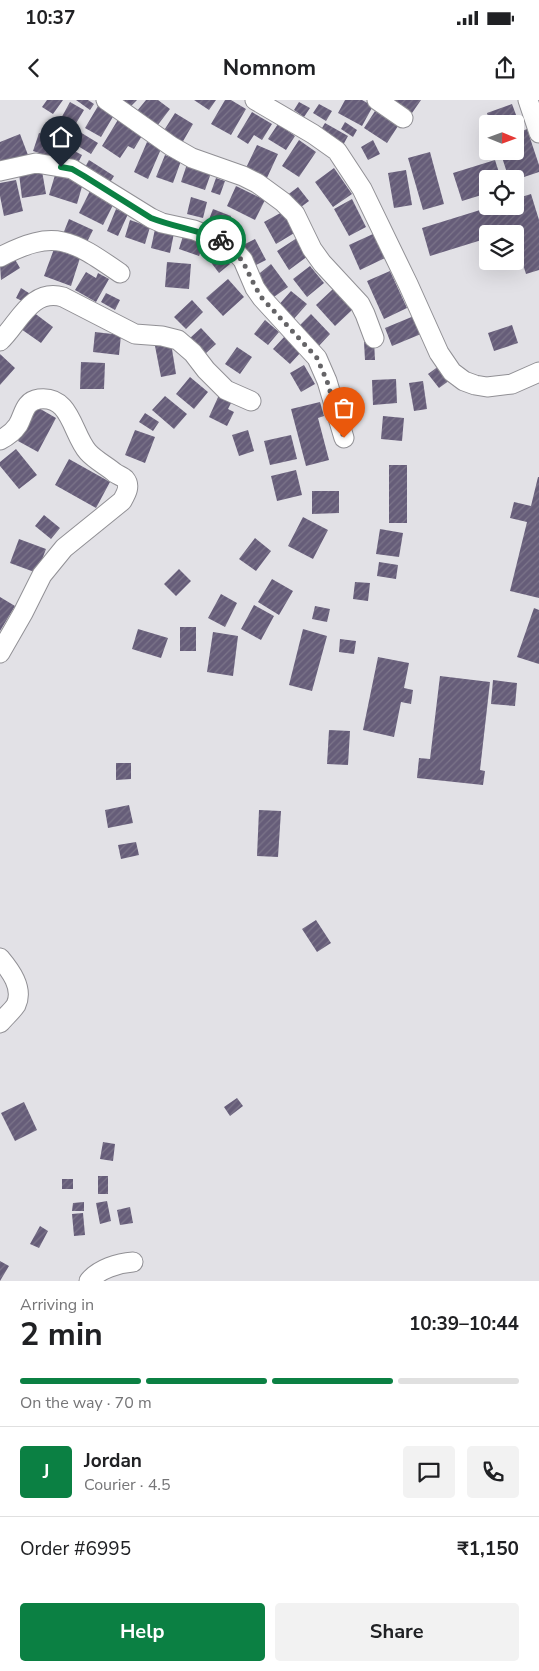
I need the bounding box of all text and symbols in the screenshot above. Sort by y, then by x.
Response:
text: 10:37 [25,5,75,31]
text: Nomnom [223,53,316,83]
icon: back [20,54,48,82]
icon: share [491,54,519,82]
north arrow [479,115,524,160]
map controls [479,115,524,270]
pin [40,116,82,167]
icon: home [47,123,75,151]
button: locate [479,170,524,215]
courier [196,215,246,265]
button: layers [479,225,524,270]
icon: bike [207,226,235,254]
pin [323,387,365,438]
icon: bag [330,394,358,422]
text: Arriving in [20,1294,94,1316]
text: 10:39–10:44 [409,1311,519,1337]
text: 2 min [20,1313,103,1356]
text: On the way · 70 m [20,1392,152,1414]
button: chat [403,1446,455,1498]
button: phone [467,1446,519,1498]
text: Jordan [84,1448,142,1474]
text: J [43,1459,49,1485]
text: Courier · 4.5 [84,1474,170,1496]
text: Order #6995 [20,1536,131,1562]
text: ₹1,150 [457,1536,519,1562]
button: Help [20,1603,265,1661]
button: Share [275,1603,519,1661]

